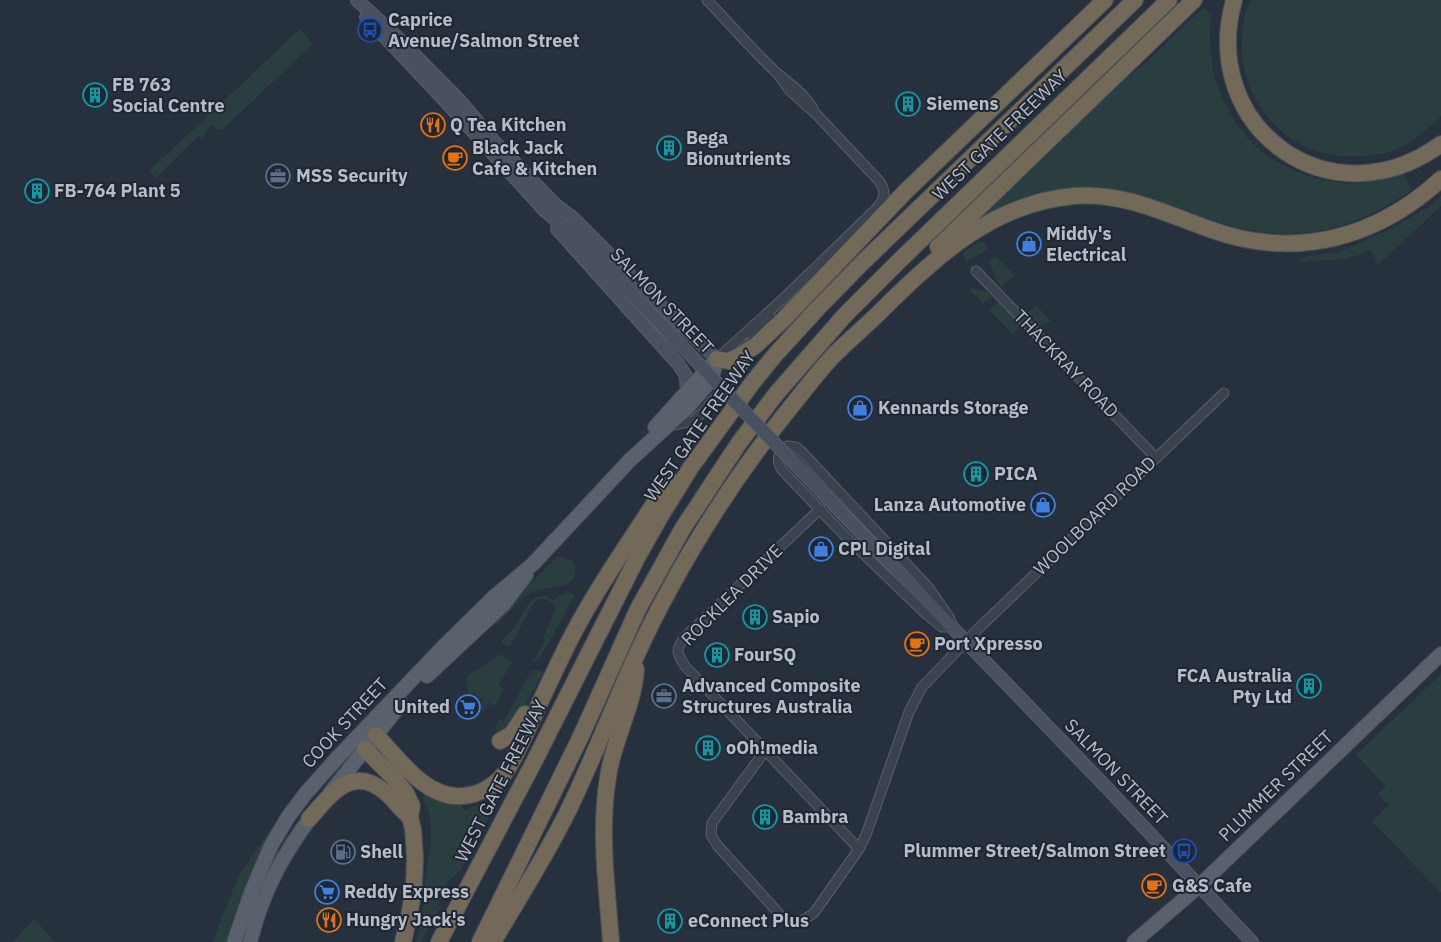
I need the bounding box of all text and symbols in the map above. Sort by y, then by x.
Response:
place label: Caprice Avenue/Salmon Street [388,8,580,52]
bus stop icon: Caprice Avenue/Salmon Street [357,17,383,43]
street label: WEST GATE FREEWAY [927,64,1072,205]
place label: FB 763 Social Centre [112,73,225,117]
building icon: FB 763 Social Centre [82,82,108,108]
building icon: Siemens [895,91,921,117]
place label: Siemens [926,92,999,115]
restaurant icon: Q Tea Kitchen [420,112,446,138]
place label: Q Tea Kitchen [450,113,566,136]
place label: Bega Bionutrients [686,126,791,170]
building icon: Bega Bionutrients [656,135,682,161]
place label: Black Jack Cafe & Kitchen [472,136,597,180]
cafe icon: Black Jack Cafe & Kitchen [442,145,468,171]
office icon: MSS Security [265,163,291,189]
place label: MSS Security [296,164,408,187]
building icon: FB-764 Plant 5 [24,178,50,204]
place label: FB-764 Plant 5 [54,179,181,202]
place label: Middy's Electrical [1046,222,1127,266]
shop icon: Middy's Electrical [1016,231,1042,257]
street label: SALMON STREET [606,243,719,359]
street label: THACKRAY ROAD [1009,305,1124,422]
street label: WEST GATE FREEWAY [639,346,761,506]
shop icon: Kennards Storage [847,395,873,421]
place label: Kennards Storage [878,396,1029,419]
street label: WOOLBOARD ROAD [1029,451,1161,580]
building icon: PICA [963,461,989,487]
place label: PICA [994,462,1038,485]
shop icon: Lanza Automotive [1030,492,1056,518]
place label: Lanza Automotive [874,493,1026,516]
shop icon: CPL Digital [808,536,834,562]
place label: CPL Digital [838,537,931,560]
street label: ROCKLEA DRIVE [676,539,787,650]
building icon: Sapio [742,604,768,630]
place label: Sapio [772,605,820,628]
cafe icon: Port Xpresso [904,631,930,657]
place label: Port Xpresso [934,632,1043,655]
building icon: FourSQ [704,642,730,668]
place label: FourSQ [734,643,796,666]
place label: FCA Australia Pty Ltd [1177,664,1292,708]
street label: COOK STREET [297,673,392,773]
building icon: FCA Australia Pty Ltd [1296,673,1322,699]
place label: Advanced Composite Structures Australia [682,674,861,718]
office icon: Advanced Composite Structures Australia [651,683,677,709]
supermarket icon: United [455,694,481,720]
place label: United [394,695,450,718]
street label: WEST GATE FREEWAY [450,696,552,866]
street label: SALMON STREET [1060,714,1173,830]
street label: PLUMMER STREET [1214,725,1338,846]
building icon: oOh!media [695,735,721,761]
place label: oOh!media [726,736,818,759]
building icon: Bambra [752,804,778,830]
place label: Bambra [782,805,849,828]
bus stop icon: Plummer Street/Salmon Street [1171,838,1197,864]
fuel station icon: Shell [330,839,356,865]
place label: Plummer Street/Salmon Street [903,839,1166,862]
place label: Shell [360,840,403,863]
cafe icon: G&S Cafe [1141,873,1167,899]
place label: G&S Cafe [1172,874,1252,897]
supermarket icon: Reddy Express [314,879,340,905]
place label: Reddy Express [344,880,469,903]
restaurant icon: Hungry Jack's [316,907,342,933]
place label: Hungry Jack's [346,908,466,931]
building icon: eConnect Plus [657,908,683,934]
place label: eConnect Plus [688,909,809,932]

